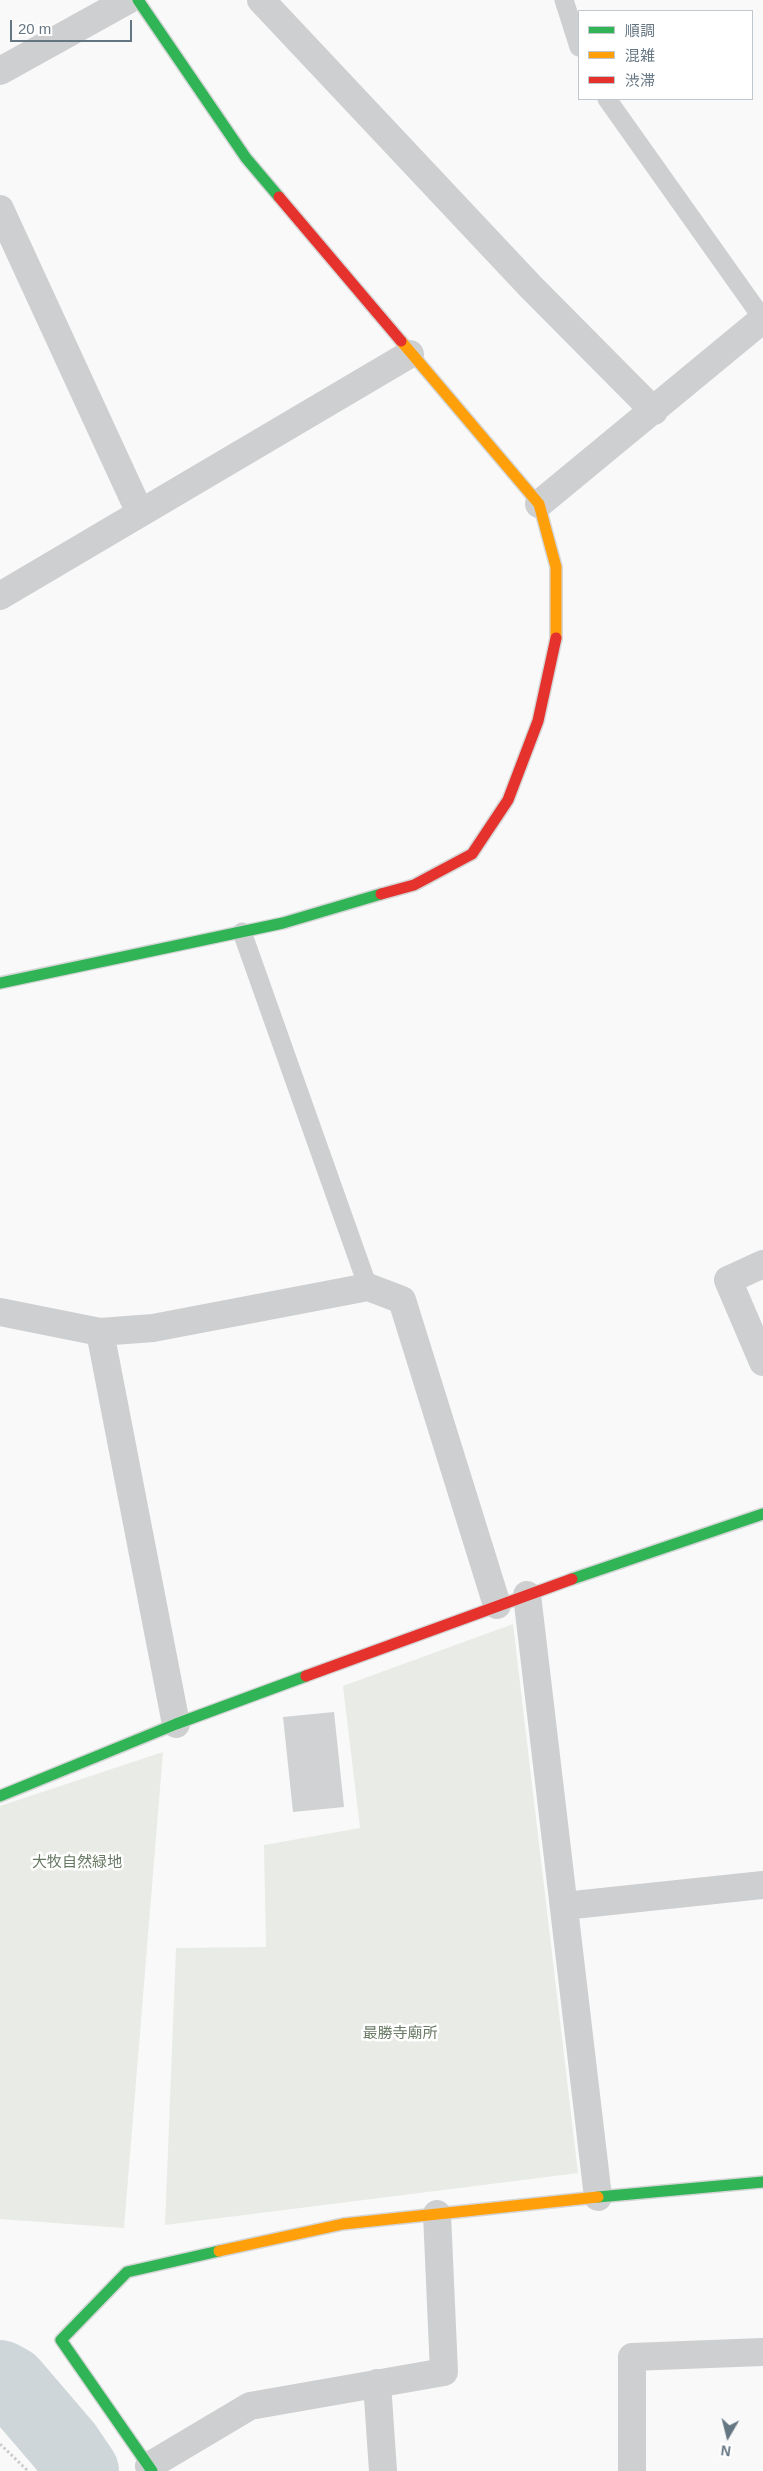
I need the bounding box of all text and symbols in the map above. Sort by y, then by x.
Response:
scale bar [12,10,135,42]
legend [578,10,753,100]
text: 20 m [18,20,51,37]
text: 順調 [625,22,655,39]
text: 混雑 [625,47,655,64]
text: 渋滞 [625,72,655,89]
park label: 大牧自然緑地 [32,1854,122,1872]
park label: 最勝寺廟所 [363,2025,437,2043]
north arrow [703,2411,753,2461]
text: N [720,2442,732,2459]

